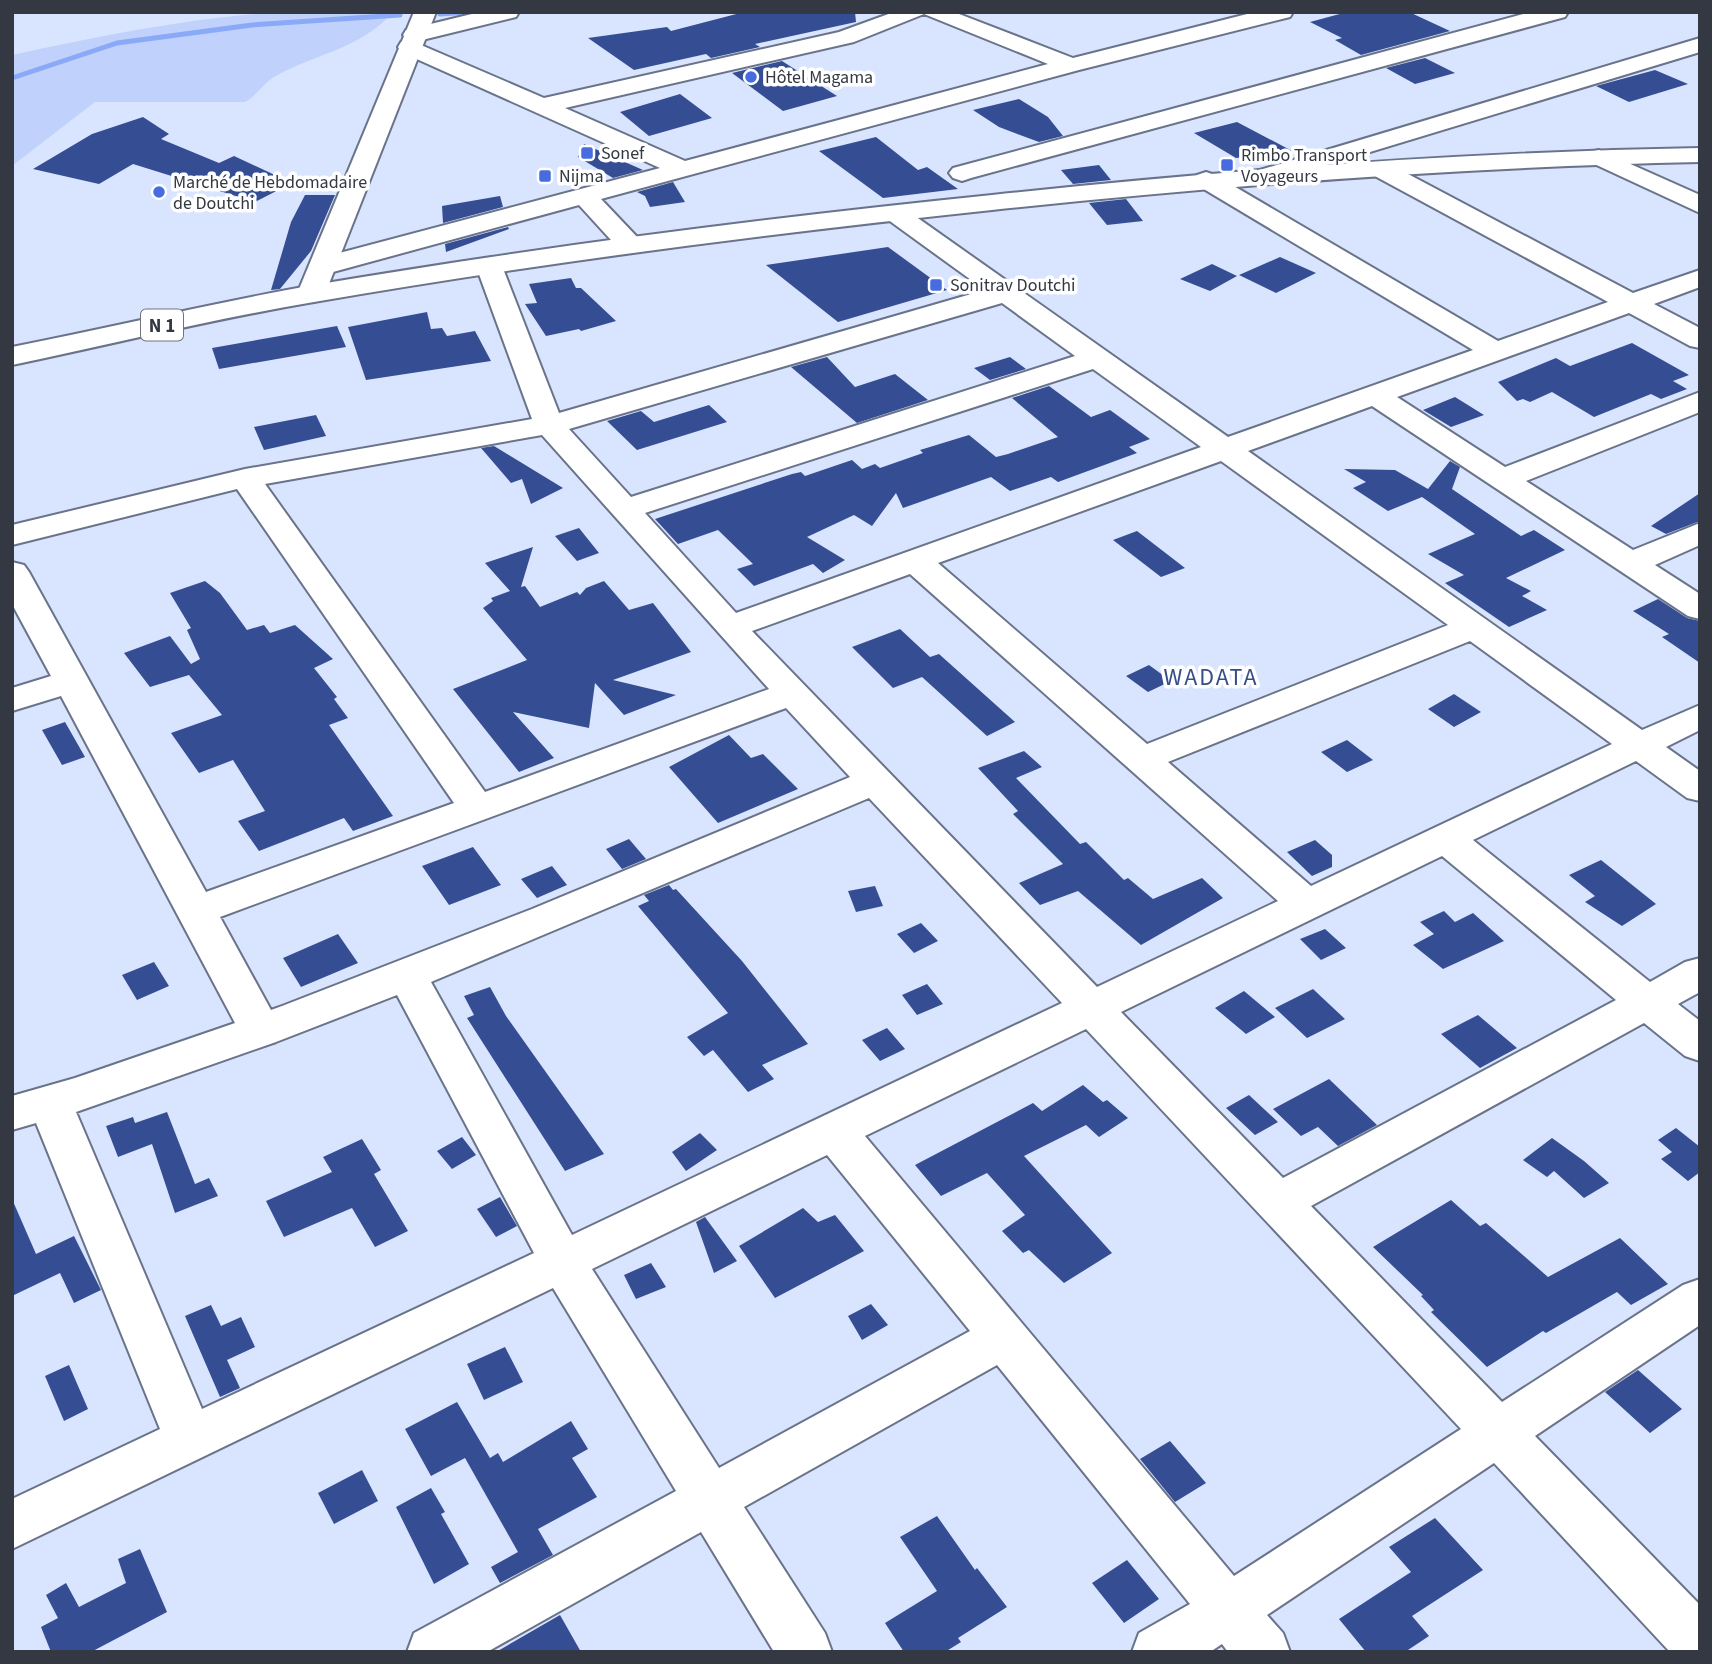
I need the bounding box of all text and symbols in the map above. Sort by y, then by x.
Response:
place label: Hôtel Magama [765,65,873,90]
marker: Hôtel Magama [743,69,759,85]
place label: Sonef [601,141,645,166]
place label: Rimbo Transport Voyageurs [1241,143,1367,189]
marker: Sonef [579,145,595,161]
marker: Rimbo Transport Voyageurs [1219,157,1235,173]
place label: Nijma [559,164,604,189]
marker: Nijma [537,168,553,184]
place label: Marché de Hebdomadaire de Doutchi [173,170,367,216]
marker: Marché de Hebdomadaire de Doutchi [151,184,167,200]
place label: Sonitrav Doutchi [950,273,1076,298]
marker: Sonitrav Doutchi [928,277,944,293]
road number: N 1 [141,310,183,340]
district label: WADATA [1163,660,1259,695]

